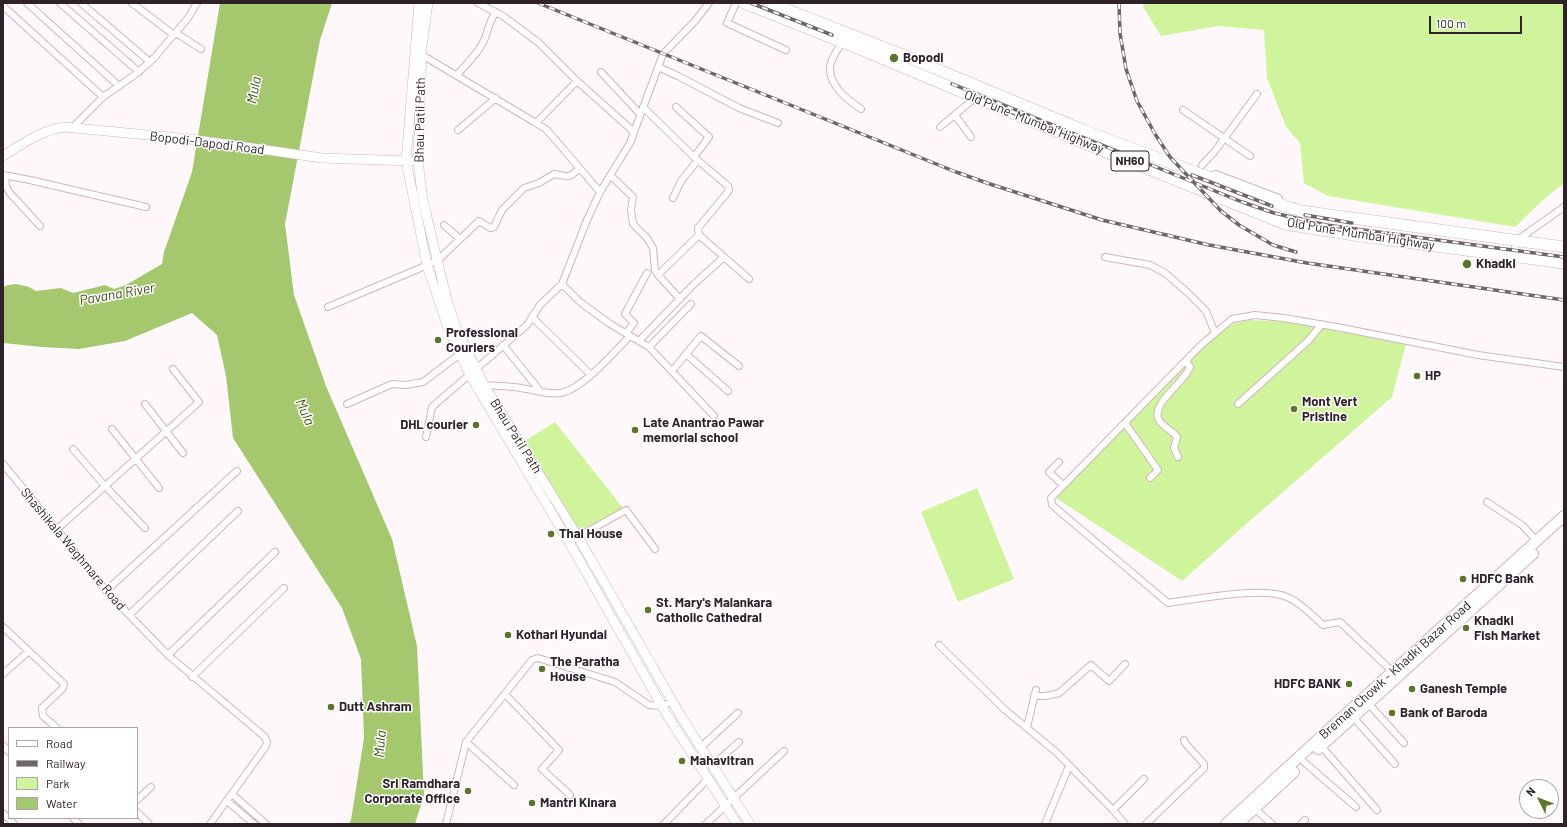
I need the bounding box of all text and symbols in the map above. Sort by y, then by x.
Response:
scale bar [1431,8,1524,34]
text: 100 m [1436,16,1466,30]
place label: Bopodi [903,50,944,66]
marker: Bopodi [888,52,900,64]
water label: Mula [243,75,265,105]
street label: Bhau Patil Path [411,77,429,163]
street label: Old Pune–Mumbai Highway [962,87,1106,157]
street label: Bopodi-Dapodi Road [149,128,265,158]
road number: NH60 [1111,151,1149,171]
street label: Old Pune–Mumbai Highway [1286,215,1436,253]
place label: Khadki [1476,256,1516,272]
marker: Khadki [1461,258,1473,270]
water label: Pavana River [78,279,156,309]
place label: Professional Couriers [446,325,518,356]
marker: Professional Couriers [433,335,443,345]
place label: HP [1425,368,1441,384]
marker: HP [1412,371,1422,381]
place label: Mont Vert Pristine [1302,394,1358,425]
water label: Mula [292,396,318,428]
street label: Bhau Patil Path [487,396,545,476]
marker: Mont Vert Pristine [1289,404,1299,414]
place label: Late Anantrao Pawar memorial school [643,415,764,446]
place label: DHL courier [400,417,468,433]
marker: DHL courier [471,420,481,430]
marker: Late Anantrao Pawar memorial school [630,425,640,435]
street label: Shashikala Waghmare Road [17,485,129,613]
place label: Thai House [559,526,623,542]
marker: Thai House [546,529,556,539]
place label: HDFC Bank [1471,571,1534,587]
marker: HDFC Bank [1458,574,1468,584]
place label: St. Mary's Malankara Catholic Cathedral [656,595,772,626]
street label: Breman Chowk - Khadki Bazar Road [1316,598,1474,742]
marker: St. Mary's Malankara Catholic Cathedral [643,605,653,615]
place label: Khadki Fish Market [1474,613,1540,644]
marker: Khadki Fish Market [1461,623,1471,633]
place label: Kothari Hyundai [516,627,607,643]
marker: Kothari Hyundai [503,630,513,640]
place label: The Paratha House [550,654,619,685]
marker: The Paratha House [537,664,547,674]
place label: HDFC BANK [1274,676,1341,692]
marker: HDFC BANK [1344,679,1354,689]
place label: Ganesh Temple [1420,681,1507,697]
marker: Ganesh Temple [1407,684,1417,694]
place label: Dutt Ashram [339,699,412,715]
marker: Dutt Ashram [326,702,336,712]
place label: Bank of Baroda [1400,705,1487,721]
marker: Bank of Baroda [1387,708,1397,718]
legend [8,727,138,819]
water label: Mula [370,730,390,758]
text: Road [46,736,73,750]
place label: Mahavitran [690,753,754,769]
text: Railway [46,756,85,770]
marker: Mahavitran [677,756,687,766]
text: Park [46,776,70,790]
place label: Sri Ramdhara Corporate Office [364,776,460,807]
north arrow [1519,779,1559,819]
text: N [1523,784,1538,798]
marker: Sri Ramdhara Corporate Office [463,786,473,796]
place label: Mantri Kinara [540,795,616,811]
text: Water [46,796,77,810]
marker: Mantri Kinara [527,798,537,808]

